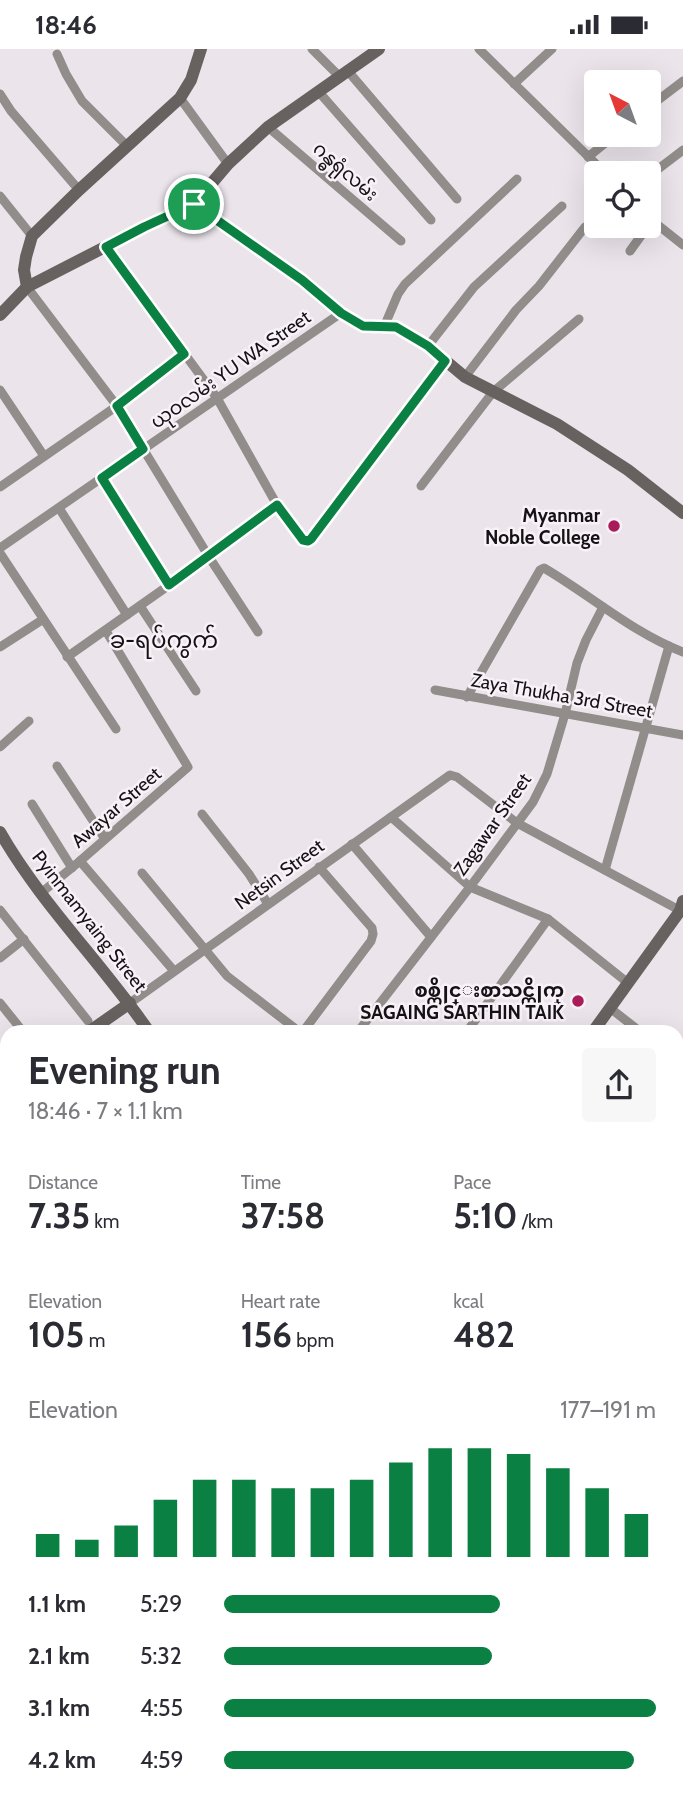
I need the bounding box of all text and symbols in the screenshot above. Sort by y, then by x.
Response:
text: 18:46 [35,9,97,41]
north arrow [584,70,662,147]
map controls [584,70,661,238]
street label: ဂန္ဓရုံလမ်း [305,135,385,210]
button: locate [584,161,661,238]
pin [164,174,224,234]
icon: arrive [175,185,213,223]
street label: ယုဝလမ်း YU WA Street [144,303,318,437]
place label: Myanmar Noble College [485,504,601,549]
marker: Myanmar Noble College [606,518,622,534]
district label: ခ-ရပ်ကွက် [110,624,218,659]
street label: Zaya Thukha 3rd Street [469,668,655,723]
street label: Awayar Street [67,762,166,853]
street label: Zagawar Street [449,768,536,880]
street label: Netsin Street [230,834,329,915]
street label: Pyinmamyaing Street [27,846,152,997]
place label: စစ္ကိုင္းစာသင္တိုက္ SAGAING SARTHIN TAIK [360,977,564,1024]
marker: စစ္ကိုင္းစာသင္တိုက္ SAGAING SARTHIN TAIK [570,993,586,1009]
text: Evening run [28,1047,221,1094]
button: share [582,1048,656,1122]
text: 18:46 · 7 × 1.1 km [28,1097,183,1125]
text: Distance [28,1171,98,1194]
text: Time [241,1171,281,1194]
text: Pace [453,1171,491,1194]
text: 7.35 [28,1194,90,1237]
text: 37:58 [241,1194,325,1237]
text: 5:10 [453,1194,518,1237]
text: km [90,1210,120,1233]
text: /km [518,1210,553,1233]
text: Elevation [28,1290,102,1313]
text: Heart rate [241,1290,320,1313]
text: kcal [453,1290,484,1313]
text: 105 [28,1313,84,1356]
text: 156 [241,1313,292,1356]
text: 482 [453,1313,515,1356]
text: m [84,1329,105,1352]
text: bpm [292,1329,334,1352]
text: Elevation [28,1396,118,1424]
text: 177–191 m [560,1396,656,1424]
text: 1.1 km [28,1590,86,1618]
text: 5:29 [140,1590,182,1618]
text: 2.1 km [28,1642,90,1670]
text: 5:32 [140,1642,182,1670]
text: 3.1 km [28,1694,90,1722]
text: 4:55 [140,1694,183,1722]
text: 4.2 km [28,1746,96,1774]
text: 4:59 [140,1746,184,1774]

